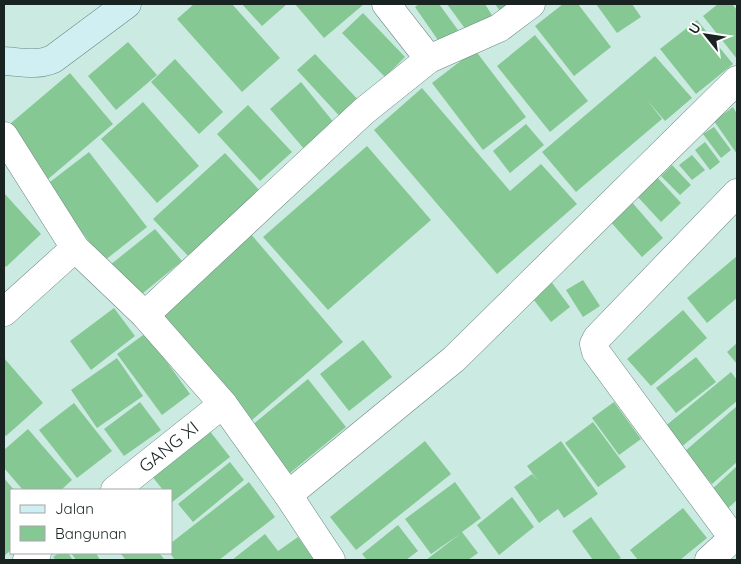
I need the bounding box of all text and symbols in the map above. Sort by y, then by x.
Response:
north arrow [681,10,731,60]
text: U [684,20,705,37]
street label: GANG XI [134,416,203,477]
legend [10,489,172,554]
text: Jalan [55,499,94,518]
text: Bangunan [55,524,127,543]

